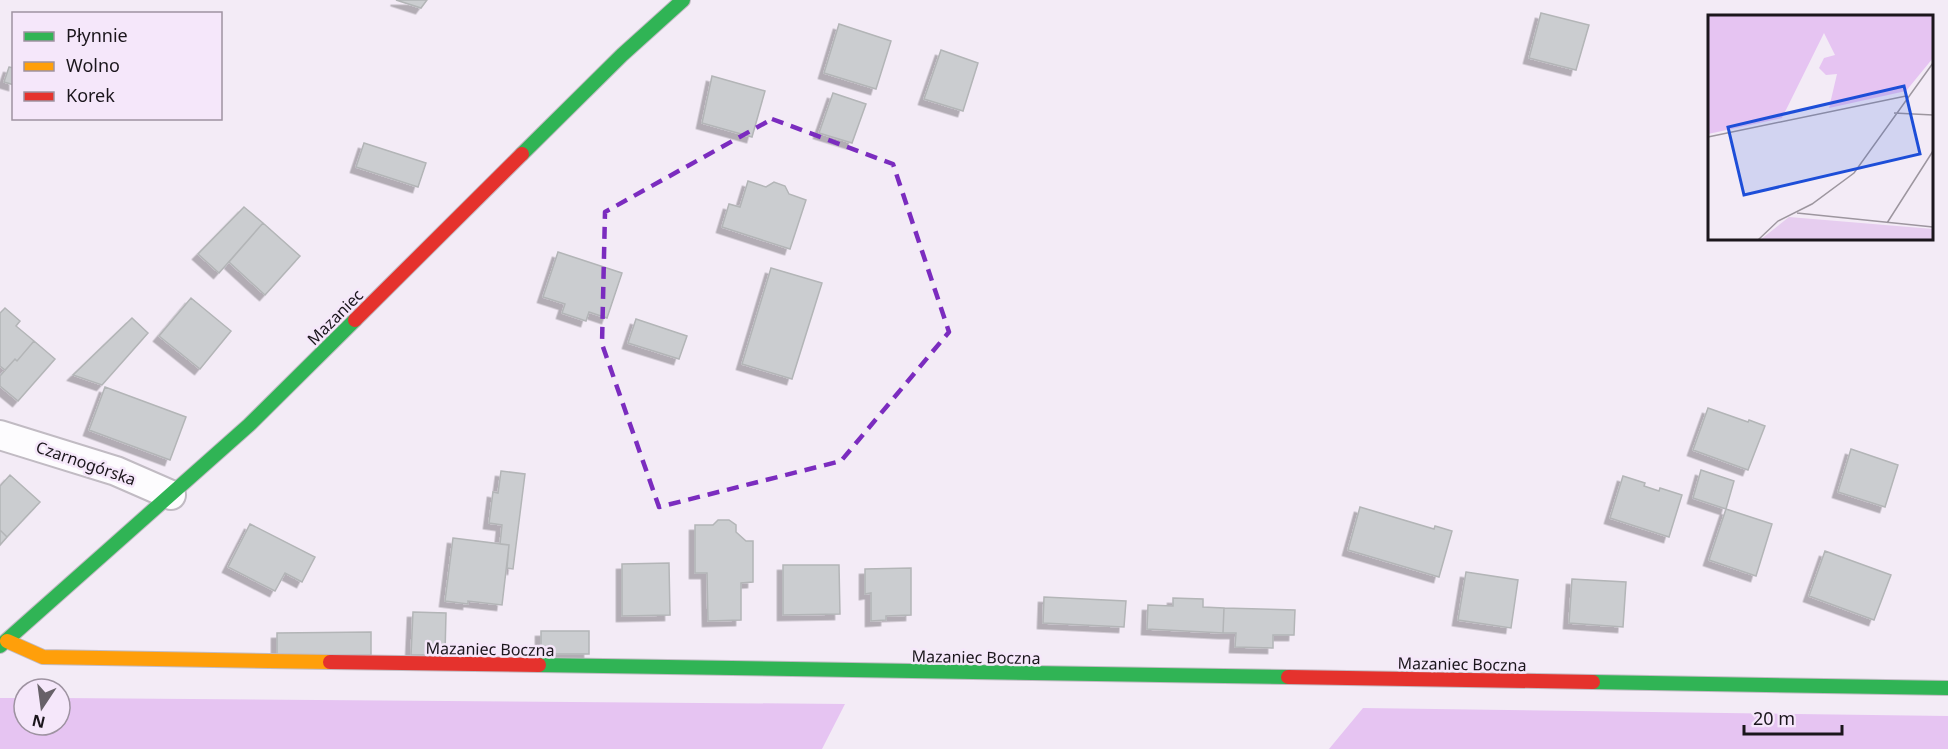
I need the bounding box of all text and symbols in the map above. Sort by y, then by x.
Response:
legend [12,12,222,120]
inset map [1708,15,1933,240]
text: Płynnie [66,23,128,47]
text: Wolno [66,53,120,77]
text: Korek [66,83,115,107]
street label: Mazaniec [302,284,368,350]
street label: Czarnogórska [33,436,139,490]
street label: Mazaniec Boczna [425,637,555,661]
street label: Mazaniec Boczna [911,645,1041,669]
street label: Mazaniec Boczna [1397,652,1527,676]
north arrow [12,677,72,737]
scale bar [1744,698,1842,736]
text: 20 m [1753,706,1795,730]
text: N [30,709,47,734]

